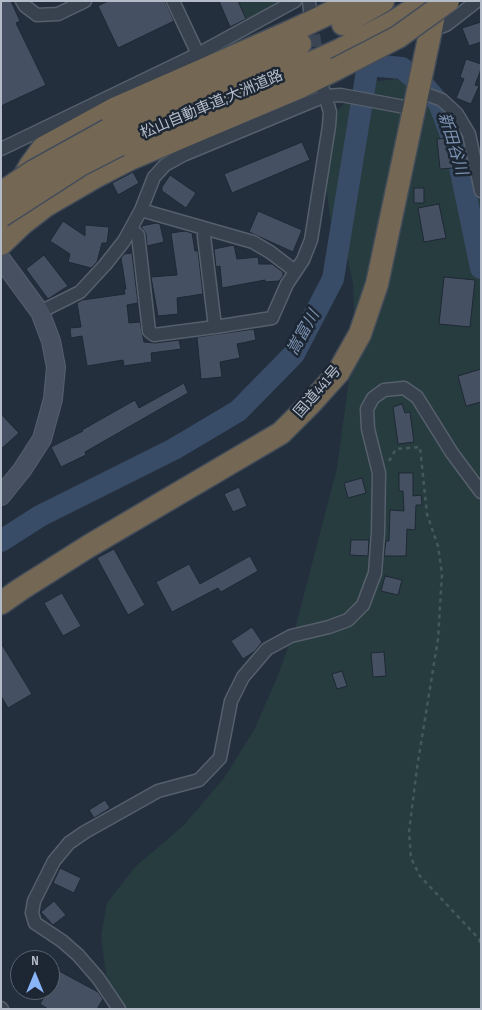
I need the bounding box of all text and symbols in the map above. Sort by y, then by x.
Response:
street label: 松山自動車道;大洲道路 [138,67,286,143]
water label: 新田谷川 [433,111,471,177]
water label: 嵩富川 [284,307,324,359]
street label: 国道441号 [291,362,345,422]
north arrow [10,950,60,1000]
text: N [31,952,39,969]

